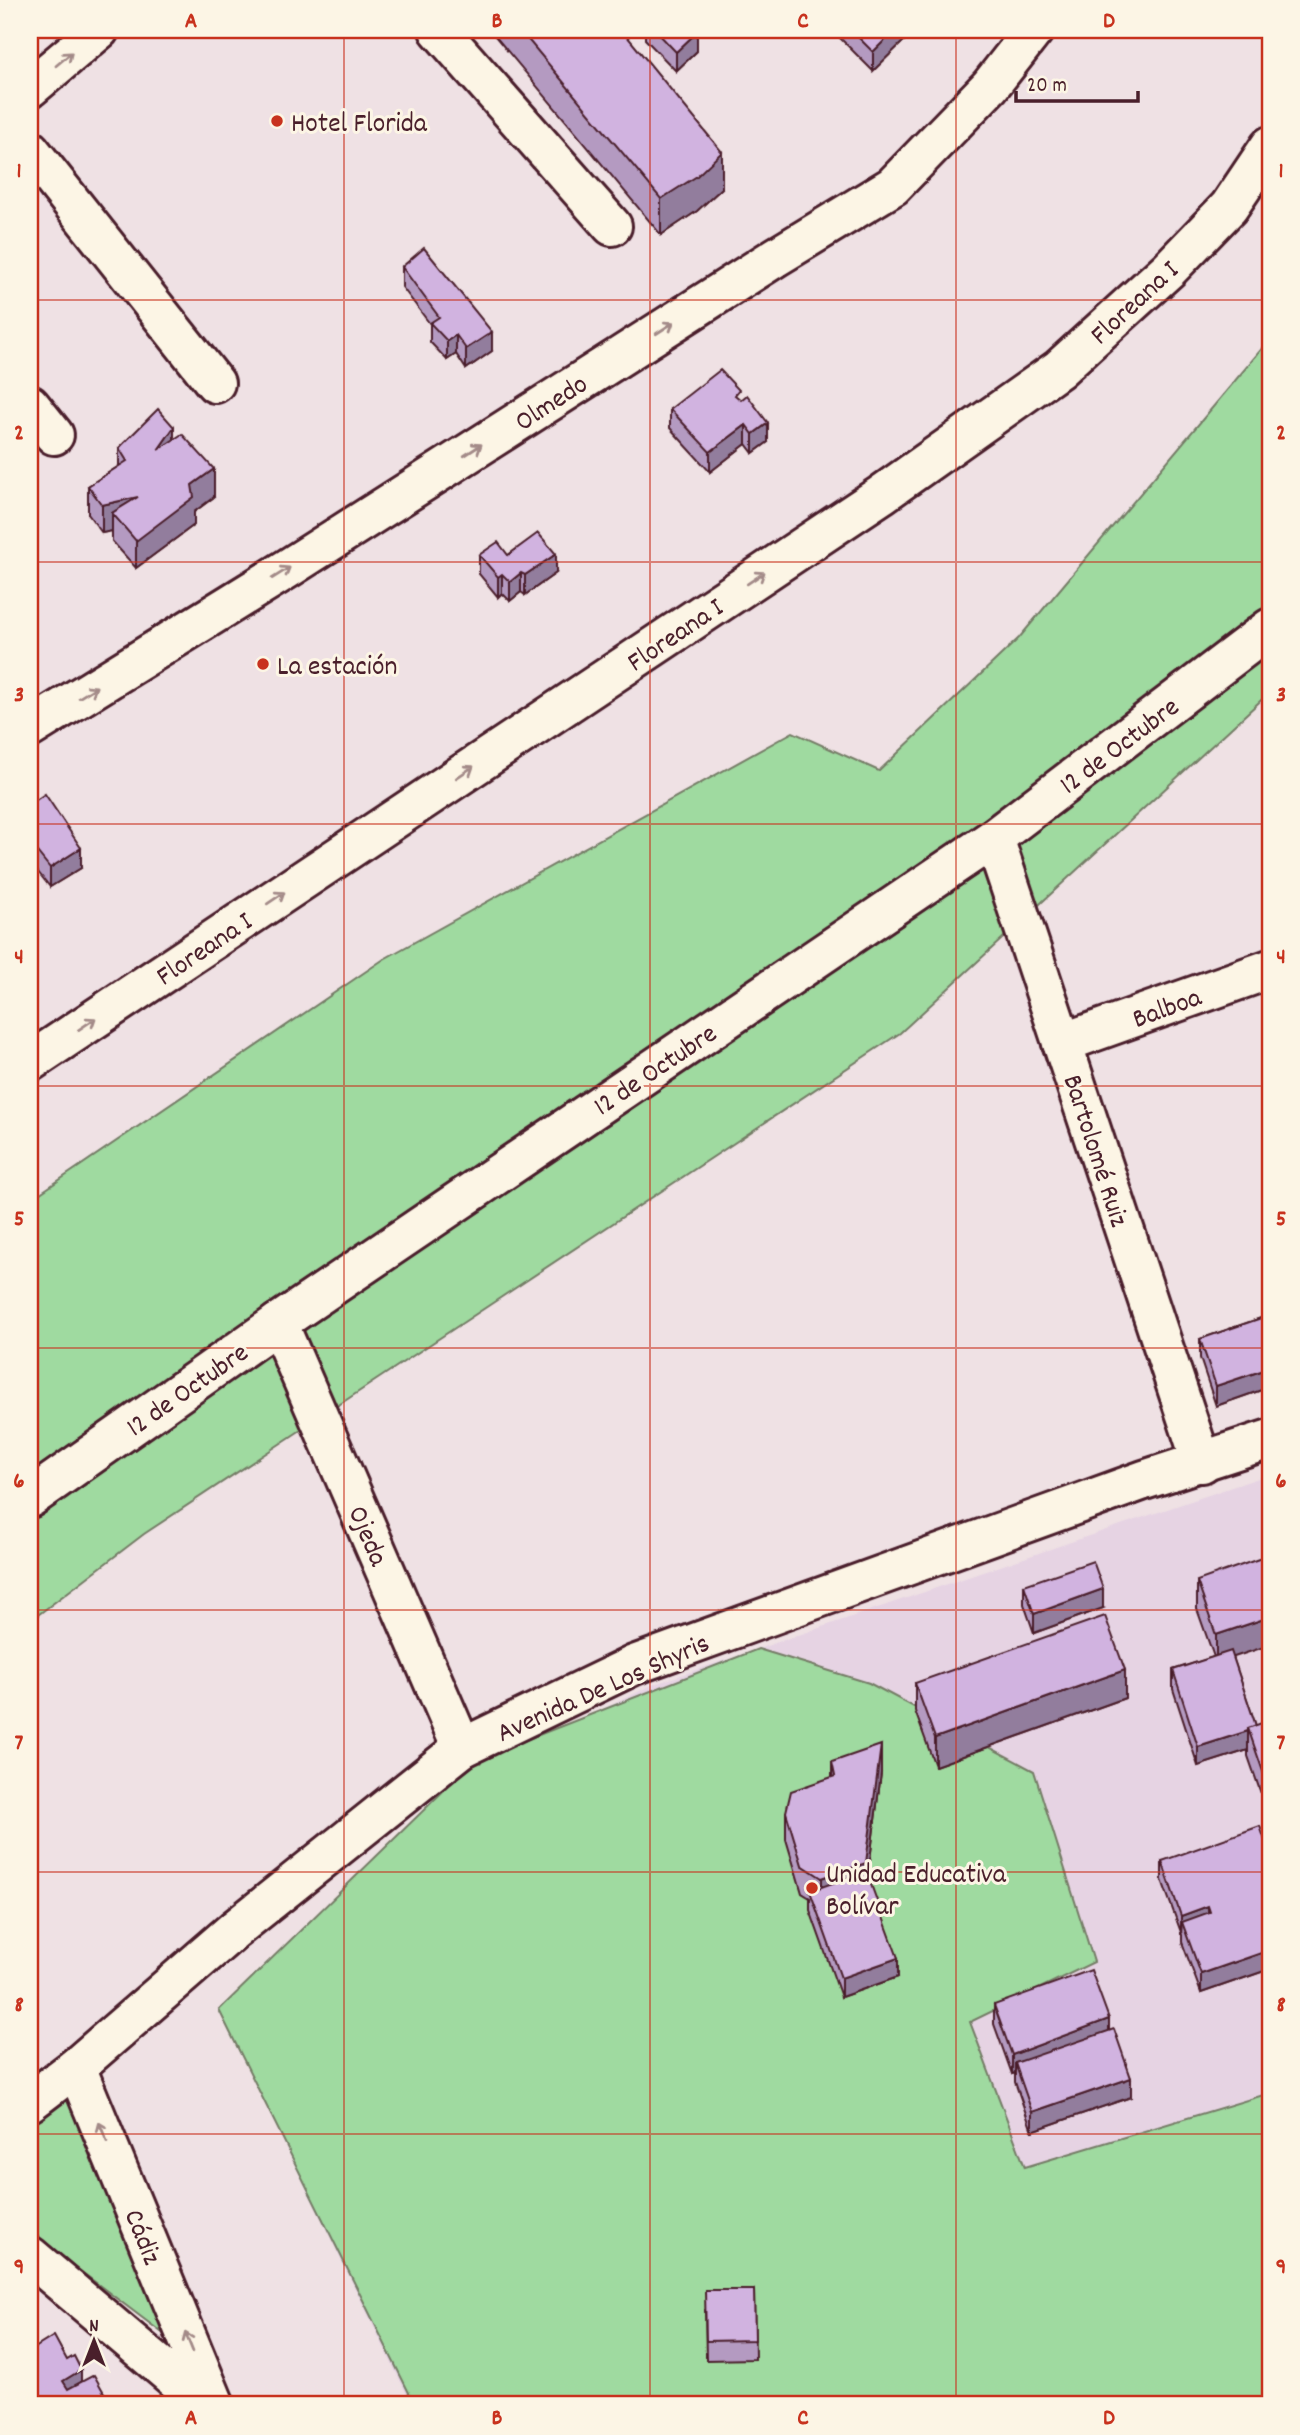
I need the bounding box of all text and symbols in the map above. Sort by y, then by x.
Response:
text: A [185,6,197,39]
text: B [492,6,503,39]
text: C [797,6,809,39]
text: D [1103,6,1115,39]
one-way arrow [55,51,73,67]
scale bar [1016,60,1139,104]
text: 20 m [1027,72,1067,102]
place label: Hotel Florida [291,106,428,146]
marker: Hotel Florida [269,113,285,129]
text: 1 [16,156,22,189]
text: 1 [1278,156,1284,189]
street label: Floreana I [1083,253,1190,356]
one-way arrow [655,320,674,335]
street label: Olmedo [508,367,597,444]
text: 2 [14,418,24,451]
text: 2 [1276,418,1286,451]
one-way arrow [463,443,483,457]
one-way arrow [271,565,291,579]
one-way arrow [746,571,766,585]
street label: Floreana I [621,590,733,684]
place label: La estación [277,649,397,689]
marker: La estación [255,656,271,672]
text: 3 [14,680,24,713]
text: 3 [1276,680,1286,713]
one-way arrow [77,685,97,699]
street label: 12 de Octubre [1053,690,1189,806]
one-way arrow [455,765,474,779]
one-way arrow [266,891,285,905]
street label: Floreana I [150,904,262,998]
text: 4 [14,942,24,975]
text: 4 [1276,942,1286,975]
street label: Balboa [1128,980,1209,1042]
street label: 12 de Octubre [587,1016,727,1128]
one-way arrow [76,1017,96,1031]
street label: Bartolomé Ruiz [1050,1070,1137,1233]
text: 5 [14,1204,24,1237]
text: 5 [1276,1204,1286,1237]
street label: 12 de Octubre [120,1335,258,1449]
text: 6 [13,1466,25,1499]
text: 6 [1275,1466,1287,1499]
street label: Ojeda [335,1501,396,1574]
street label: Avenida De Los Shyris [491,1626,717,1755]
text: 7 [15,1728,24,1761]
text: 7 [1277,1728,1286,1761]
place label: Unidad Educativa Bolívar [826,1857,1007,1929]
marker: Unidad Educativa Bolívar [804,1880,820,1896]
text: 8 [14,1990,24,2023]
text: 8 [1276,1990,1286,2023]
one-way arrow [95,2121,108,2143]
street label: Cádiz [111,2204,170,2272]
text: 9 [14,2252,24,2285]
text: 9 [1276,2252,1286,2285]
north arrow [60,2306,130,2376]
text: N [89,2314,99,2341]
one-way arrow [182,2332,195,2353]
text: A [185,2403,197,2435]
text: B [492,2403,503,2435]
text: C [797,2403,809,2435]
text: D [1103,2403,1115,2435]

